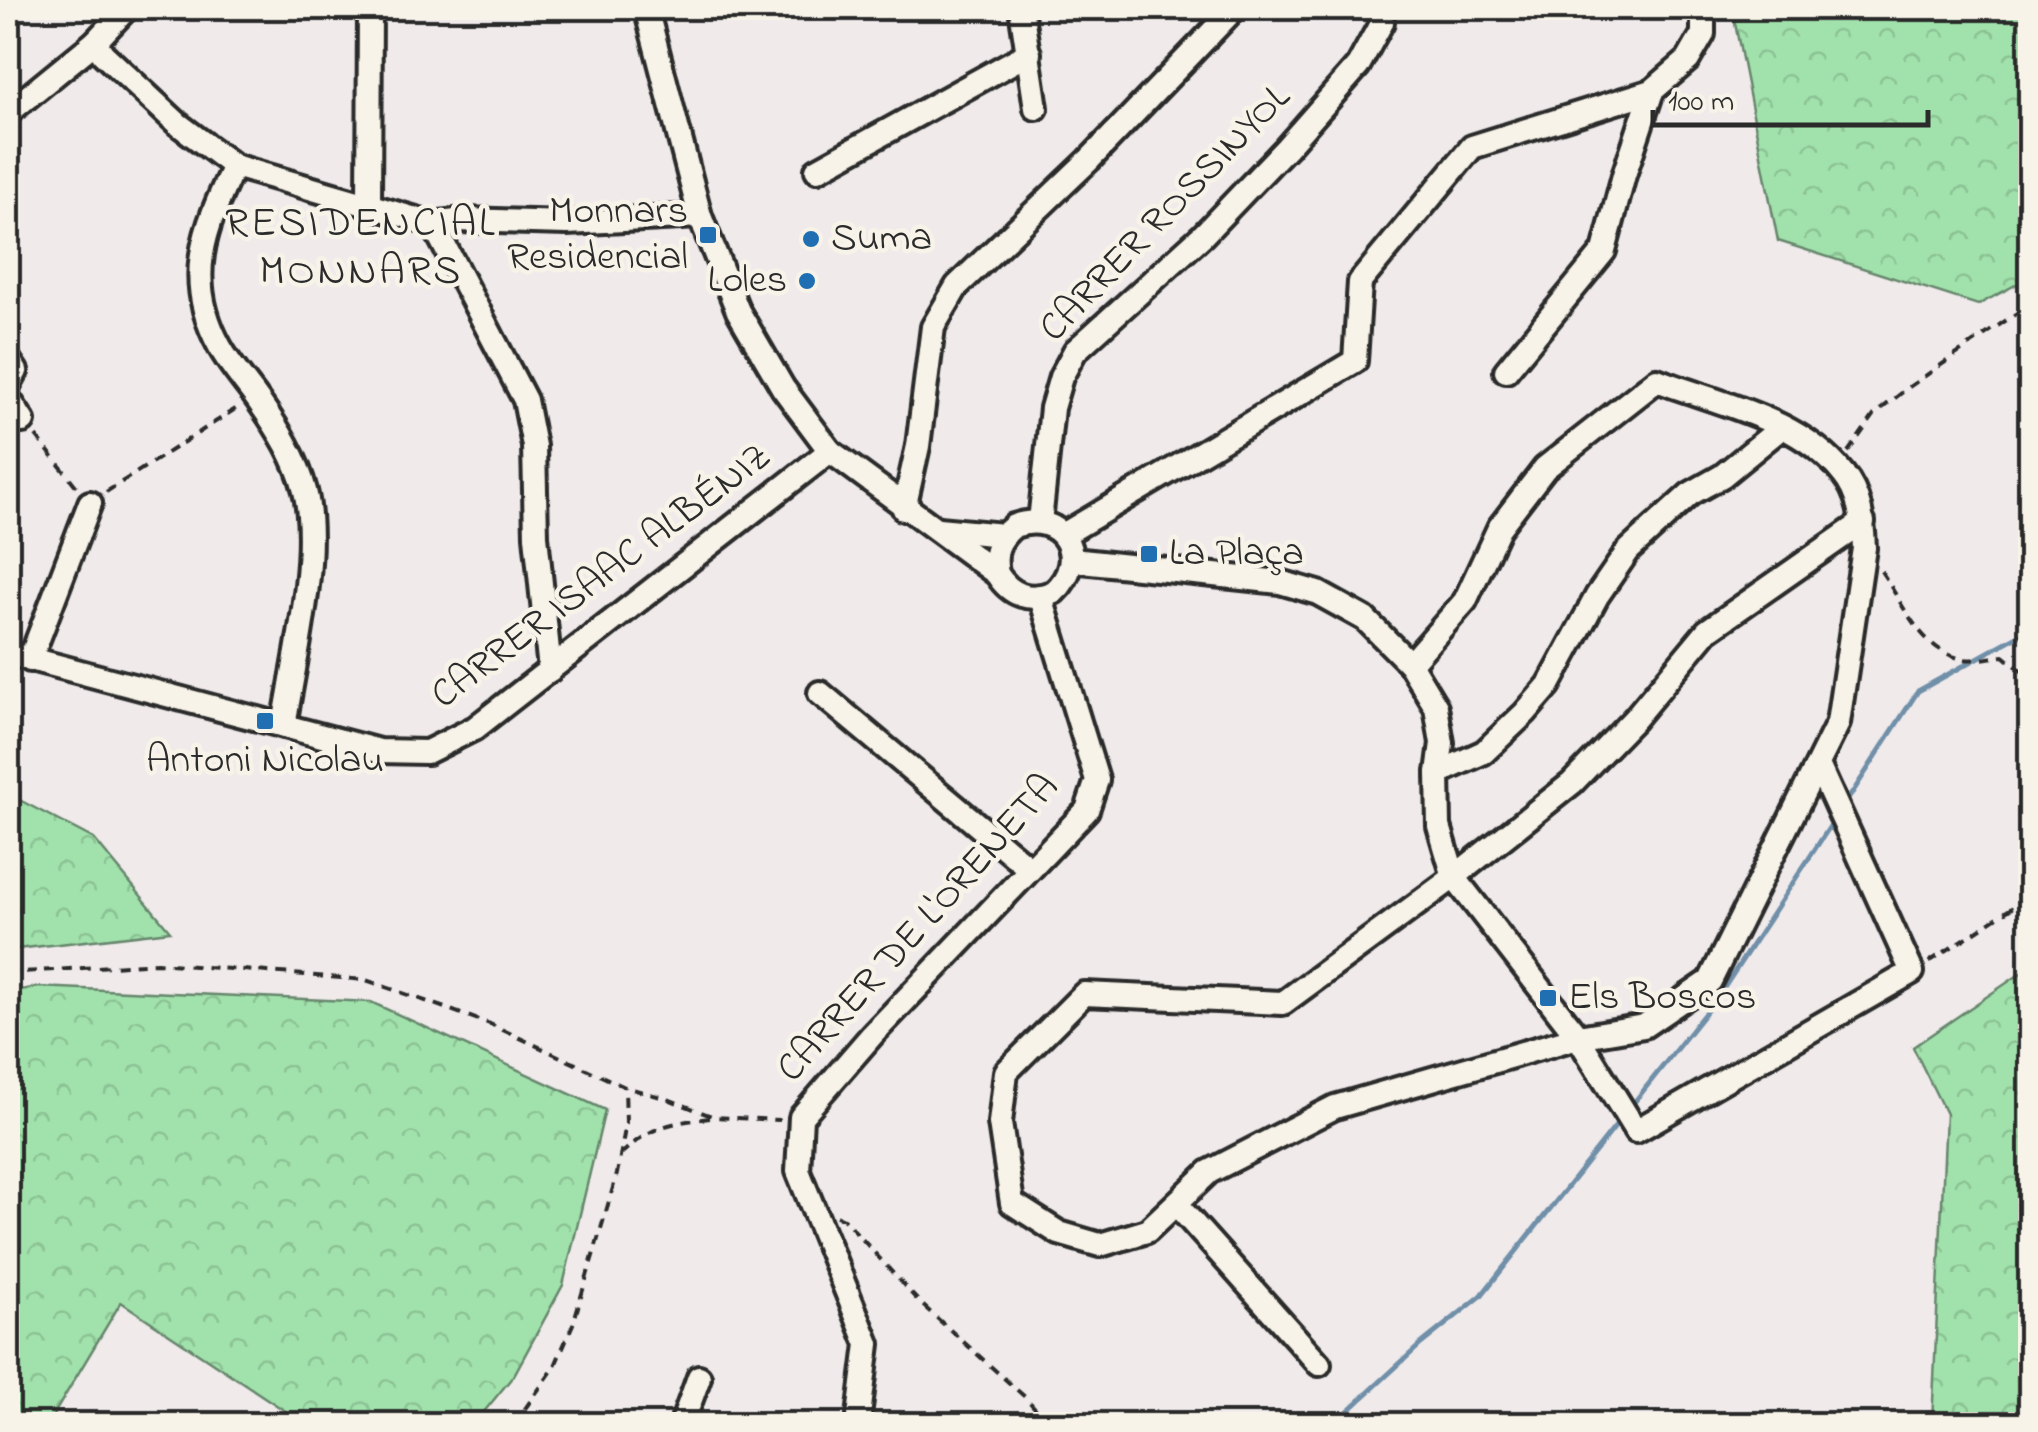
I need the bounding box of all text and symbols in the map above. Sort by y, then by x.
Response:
scale bar [1653,65,1928,127]
street label: CARRER ROSSINYOL [1027,71,1306,357]
text: 100 m [1668,81,1734,125]
place label: Monnars Residencial [507,183,688,288]
district label: RESIDENCIAL MONNARS [225,194,497,303]
place label: Suma [831,210,932,269]
marker: Monnars Residencial [697,224,719,246]
marker: Suma [800,228,822,250]
place label: Loles [708,252,787,311]
marker: Loles [796,270,818,292]
street label: CARRER ISAAC ALBÉNIZ [419,429,785,725]
place label: La Plaça [1169,525,1304,584]
marker: La Plaça [1138,543,1160,565]
marker: Antoni Nicolau [254,710,276,732]
place label: Antoni Nicolau [146,732,384,791]
street label: CARRER DE L'ORENETA [764,761,1074,1097]
place label: Els Boscos [1568,969,1756,1028]
marker: Els Boscos [1537,987,1559,1009]

